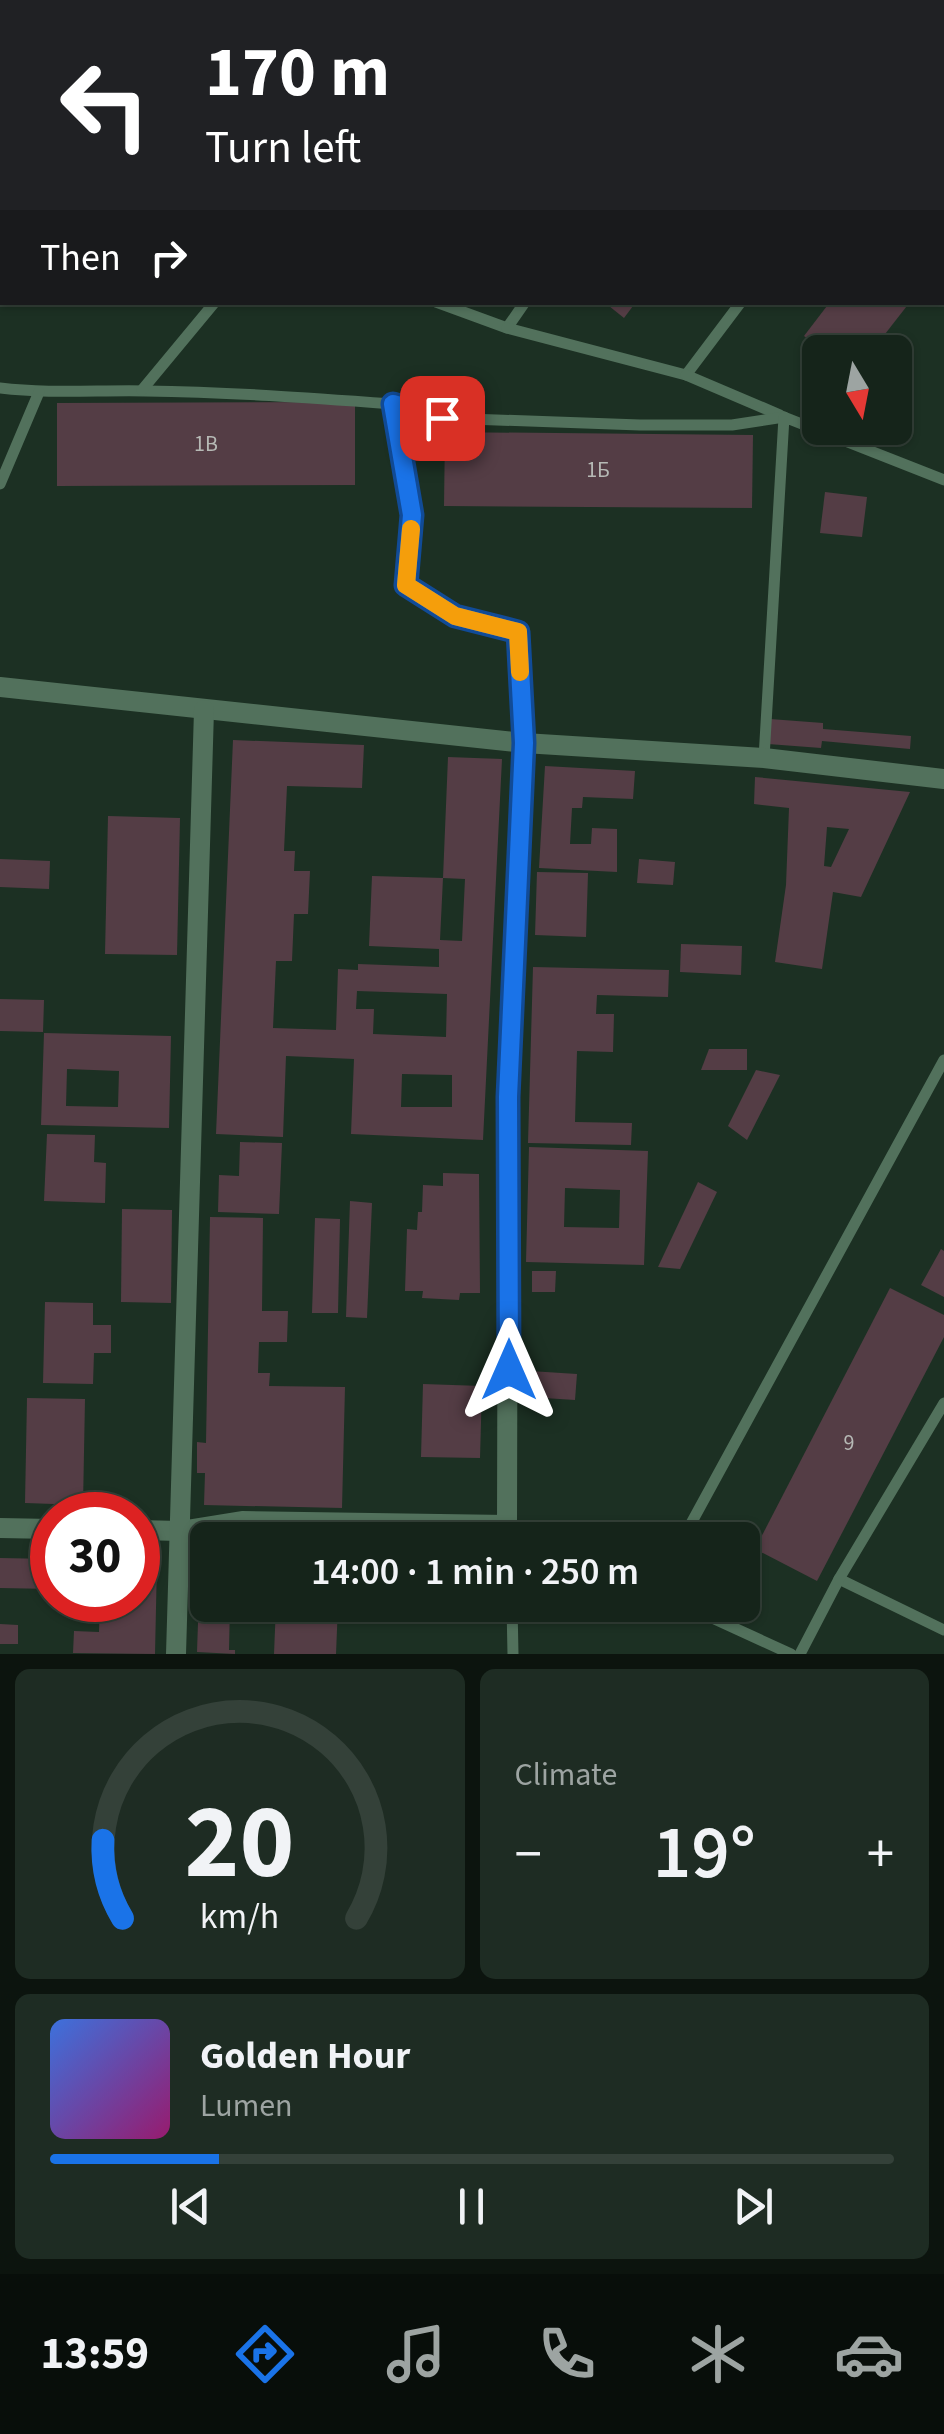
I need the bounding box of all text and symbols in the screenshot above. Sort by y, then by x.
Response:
text: 170 m [205,23,390,123]
icon: left [40,40,170,170]
text: Turn left [205,116,361,180]
icon: right [141,230,196,285]
text: Then [40,231,121,285]
north arrow [802,335,912,445]
map controls [802,335,912,445]
pin [400,376,485,461]
icon: arrive [415,391,470,446]
house number: 1В [194,428,218,460]
house number: 1Б [586,454,610,486]
position arrow [457,1318,561,1422]
house number: 9 [844,1427,854,1459]
speed limit sign: 30 [30,1492,160,1622]
text: 14:00 · 1 min · 250 m [311,1545,639,1599]
text: Climate [515,1752,617,1798]
text: 20 [185,1770,295,1918]
text: 19° [653,1800,756,1907]
text: − [515,1816,542,1894]
text: + [867,1816,894,1894]
text: km/h [200,1891,279,1942]
text: Golden Hour [200,2029,410,2083]
text: Lumen [200,2083,293,2129]
icon: previous [163,2179,218,2234]
icon: pause [444,2179,499,2234]
icon: next [726,2179,781,2234]
icon: directions [230,2319,300,2389]
icon: music [381,2319,451,2389]
icon: phone [532,2319,602,2389]
icon: climate [683,2319,753,2389]
icon: car [834,2319,904,2389]
text: 13:59 [40,2322,149,2386]

